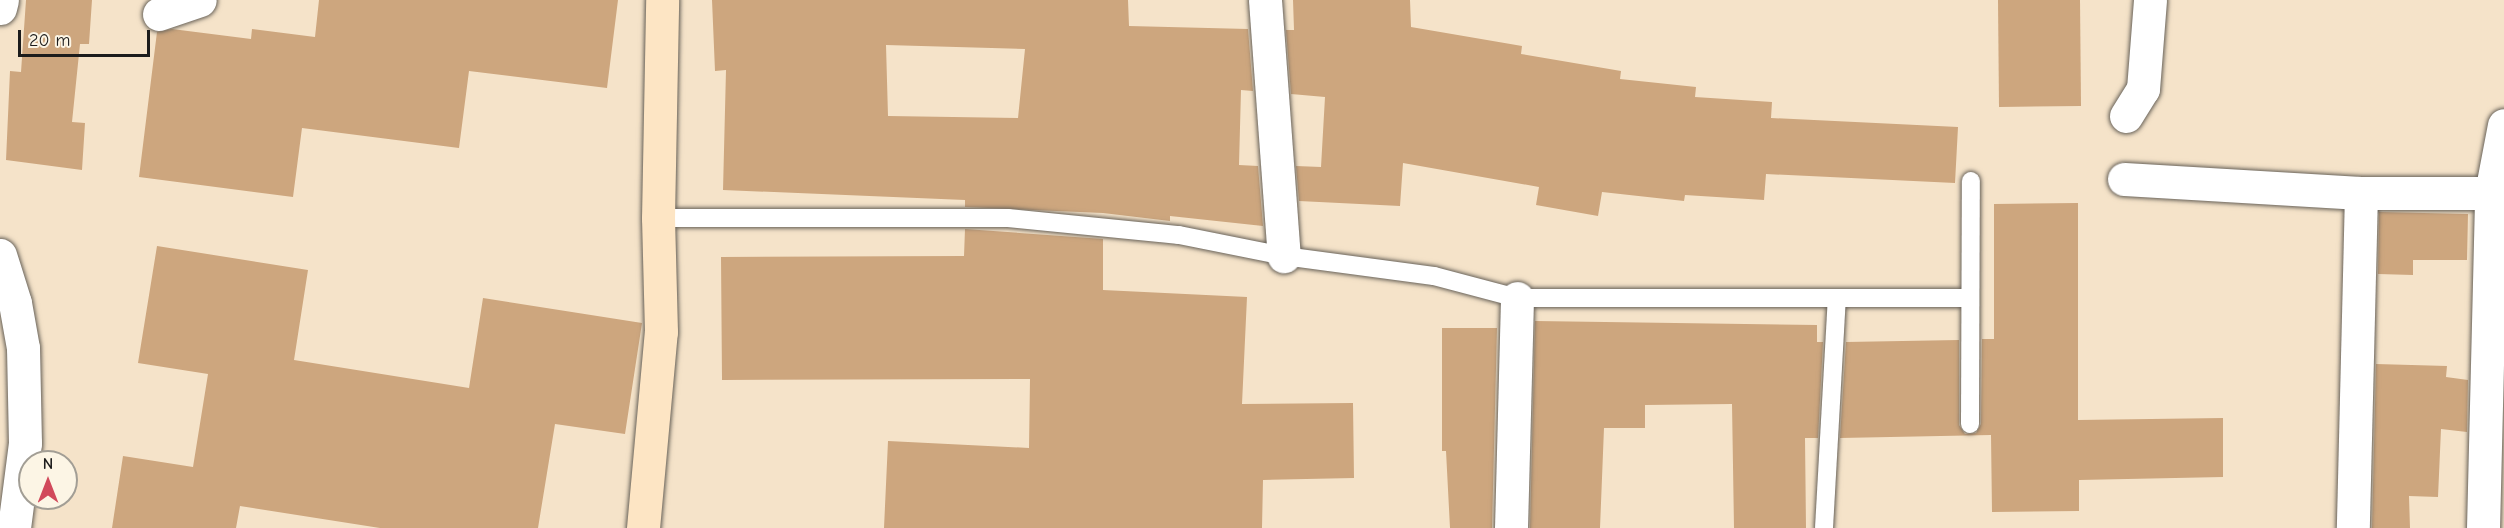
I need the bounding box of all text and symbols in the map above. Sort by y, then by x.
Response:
scale bar [21,18,153,56]
text: 20 m [29,30,70,51]
north arrow [18,450,78,510]
text: N [43,455,53,473]

